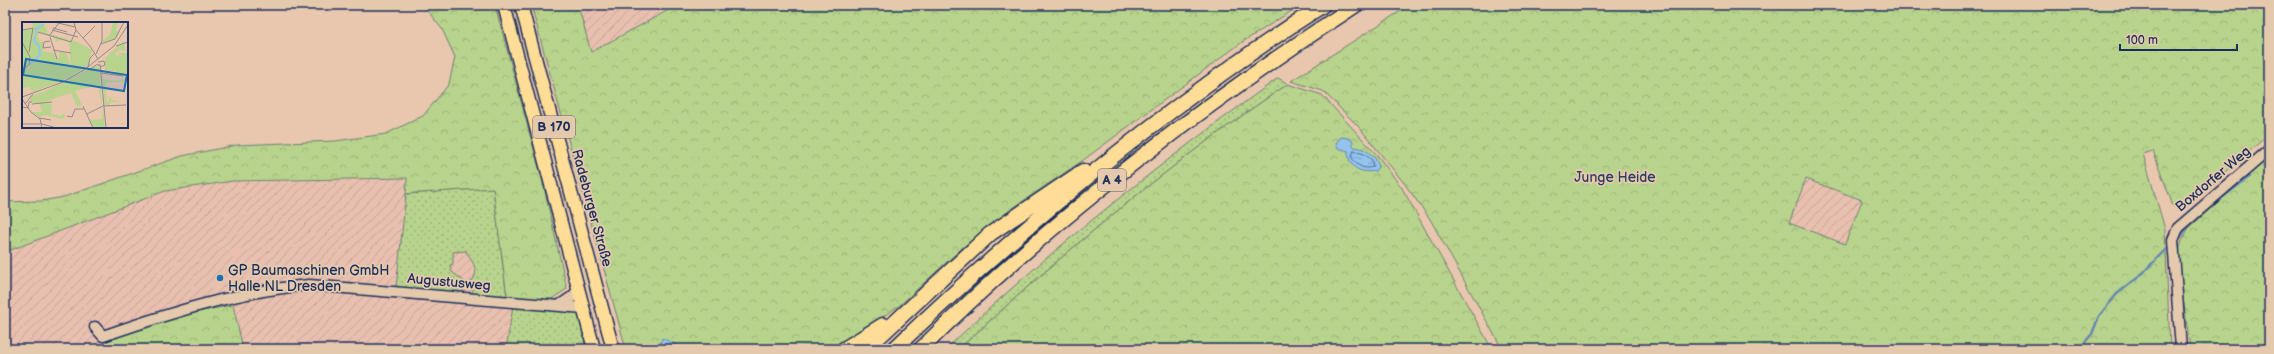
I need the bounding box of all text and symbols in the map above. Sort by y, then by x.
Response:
inset map [22,22,128,128]
scale bar [2120,26,2237,52]
text: 100 m [2126,33,2158,48]
road number: B 170 [533,116,575,138]
street label: Boxdorfer Weg [2172,143,2254,215]
street label: Radeburger Straße [568,147,616,269]
road number: A 4 [1098,169,1126,191]
park label: Junge Heide [1574,169,1656,186]
place label: GP Baumaschinen GmbH Halle NL Dresden [228,262,390,295]
street label: Augustusweg [407,270,491,294]
marker: GP Baumaschinen GmbH Halle NL Dresden [215,273,225,283]

